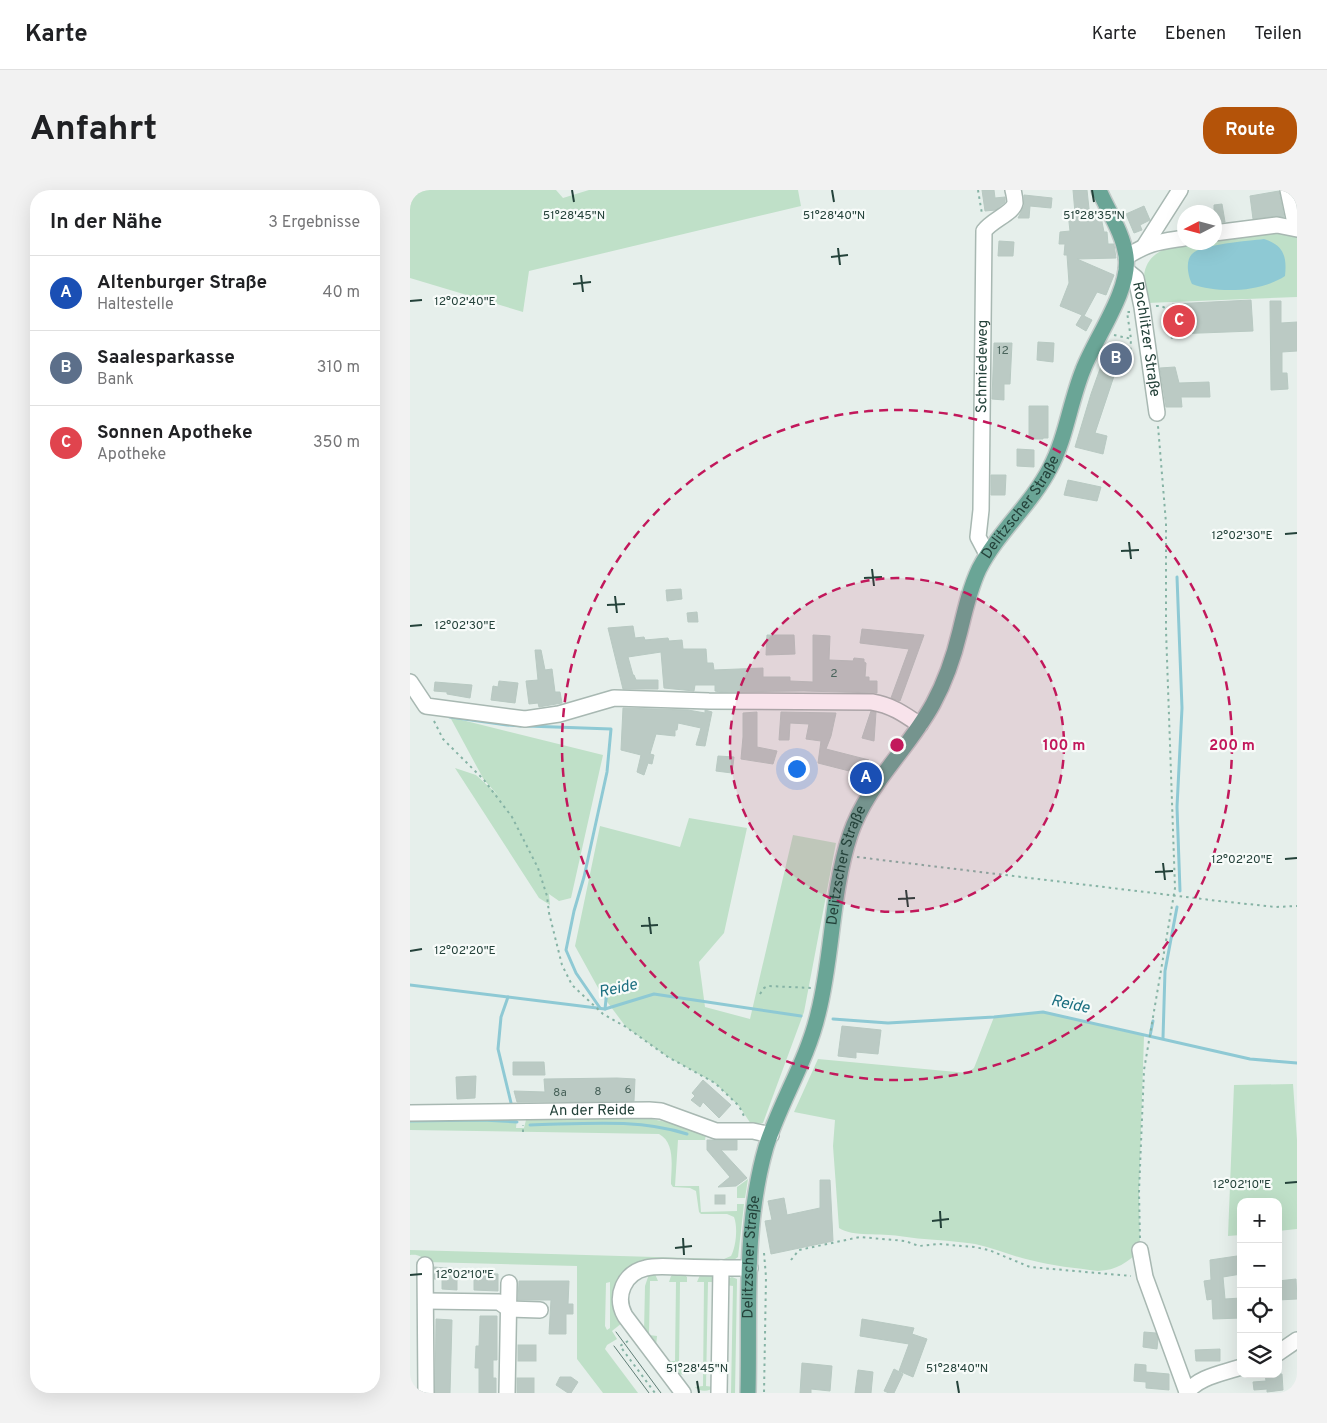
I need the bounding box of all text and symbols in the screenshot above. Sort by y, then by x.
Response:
text: Karte [25,20,88,50]
text: Karte [1092,23,1137,46]
text: Ebenen [1165,23,1226,46]
text: Teilen [1254,23,1302,46]
button: Route [1203,107,1297,154]
text: Anfahrt [30,108,157,152]
north arrow [1177,205,1222,250]
text: 51°28'45"N [543,208,605,224]
text: 51°28'40"N [803,208,865,224]
text: 51°28'35"N [1063,208,1125,224]
text: In der Nähe [50,209,162,236]
text: 3 Ergebnisse [268,213,360,233]
text: Altenburger Straße [97,271,267,295]
street label: Rochlitzer Straße [1128,280,1164,398]
text: A [60,283,72,303]
text: 40 m [322,283,360,303]
text: 12°02'40"E [434,294,496,310]
text: Haltestelle [97,295,174,315]
pin: C [1163,302,1195,340]
street label: Schmiedeweg [973,320,993,413]
pin: B [1100,340,1132,378]
house number: 12 [997,343,1009,359]
text: Saalesparkasse [97,346,235,370]
text: B [60,358,72,378]
text: 310 m [317,358,360,378]
text: Bank [97,370,134,390]
text: Sonnen Apotheke [97,421,253,445]
text: C [61,433,71,453]
text: 350 m [313,433,360,453]
text: Apotheke [97,445,166,465]
street label: Delitzscher Straße [977,453,1064,563]
text: 12°02'30"E [1211,528,1273,544]
text: 12°02'30"E [434,618,496,634]
house number: 2 [830,666,838,682]
centre of rings [888,736,906,754]
text: 100 m [1043,737,1085,756]
text: 200 m [1209,737,1255,756]
your location [784,756,810,782]
pin: A [850,759,882,797]
street label: Delitzscher Straße [823,802,871,927]
text: 12°02'20"E [1211,852,1273,868]
text: 12°02'20"E [434,943,496,959]
water label: Reide [597,975,640,1003]
water label: Reide [1049,991,1092,1019]
house number: 6 [624,1082,632,1098]
house number: 8 [594,1084,602,1100]
house number: 8a [553,1085,567,1101]
street label: An der Reide [549,1101,635,1121]
text: 12°02'10"E [1213,1177,1271,1193]
street label: Delitzscher Straße [739,1194,765,1319]
map controls [1237,1198,1282,1378]
button: + [1237,1198,1282,1243]
button: − [1237,1243,1282,1288]
text: 12°02'10"E [436,1267,494,1283]
button: locate [1237,1288,1282,1333]
button: layers [1237,1333,1282,1378]
text: 51°28'45"N [666,1361,728,1377]
text: 51°28'40"N [926,1361,988,1377]

